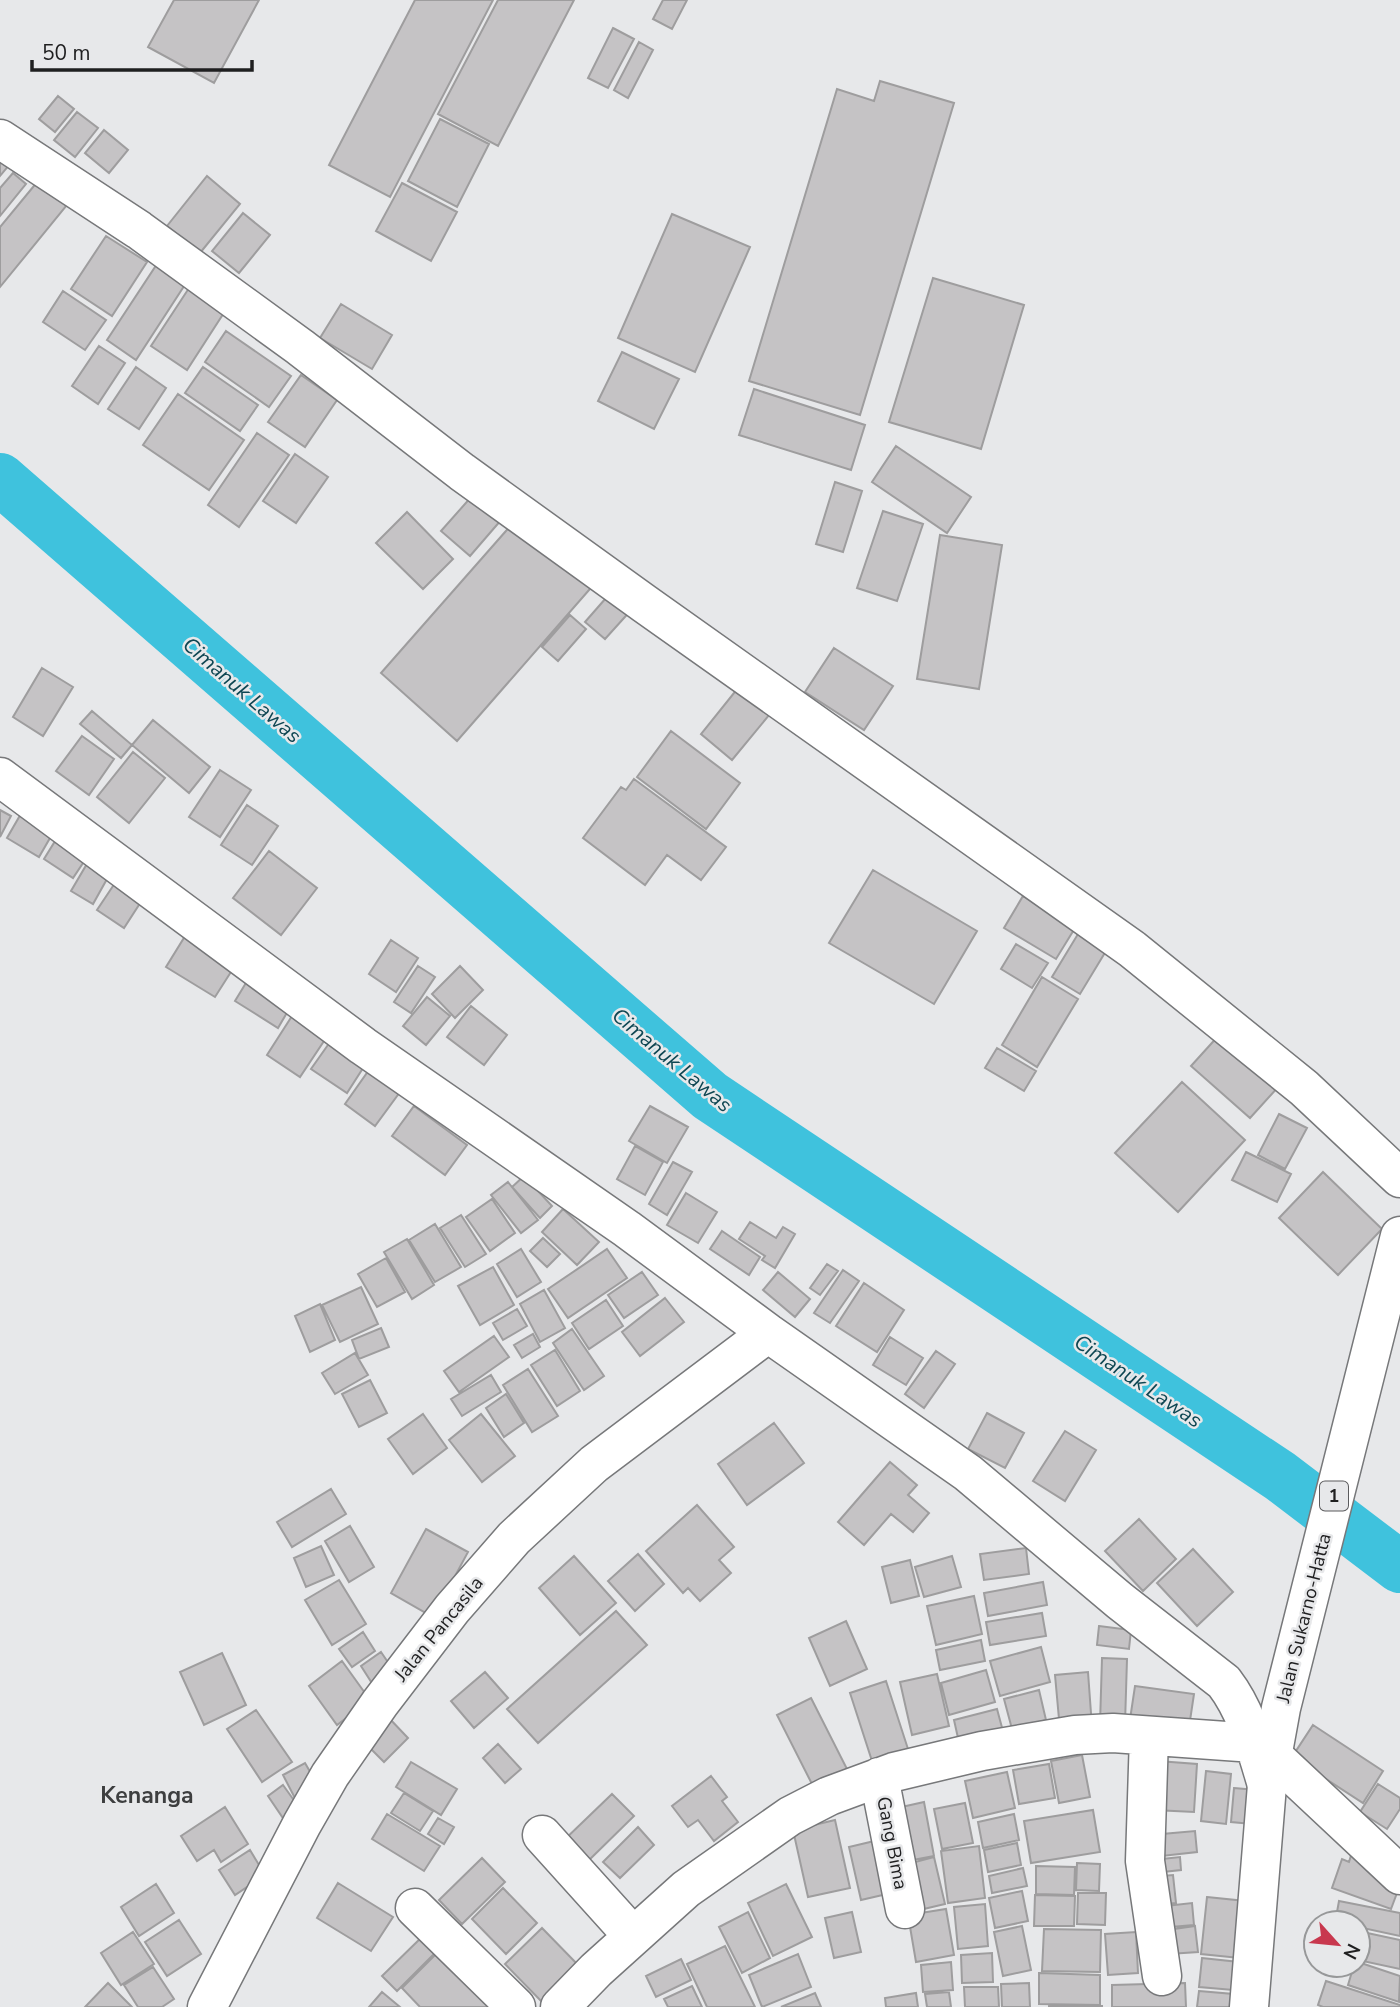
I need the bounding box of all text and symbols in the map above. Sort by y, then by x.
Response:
scale bar [32,28,252,72]
text: 50 m [42,39,91,67]
water label: Cimanuk Lawas [177,631,307,749]
water label: Cimanuk Lawas [606,1001,738,1119]
water label: Cimanuk Lawas [1068,1328,1208,1434]
road number: 1 [1320,1482,1348,1511]
street label: Jalan Sukarno-Hatta [1270,1531,1338,1706]
street label: Jalan Pancasila [388,1571,489,1688]
district label: Kenanga [100,1780,194,1811]
street label: Gang Bima [870,1794,914,1892]
north arrow [1302,1909,1372,1979]
text: N [1336,1939,1366,1964]

